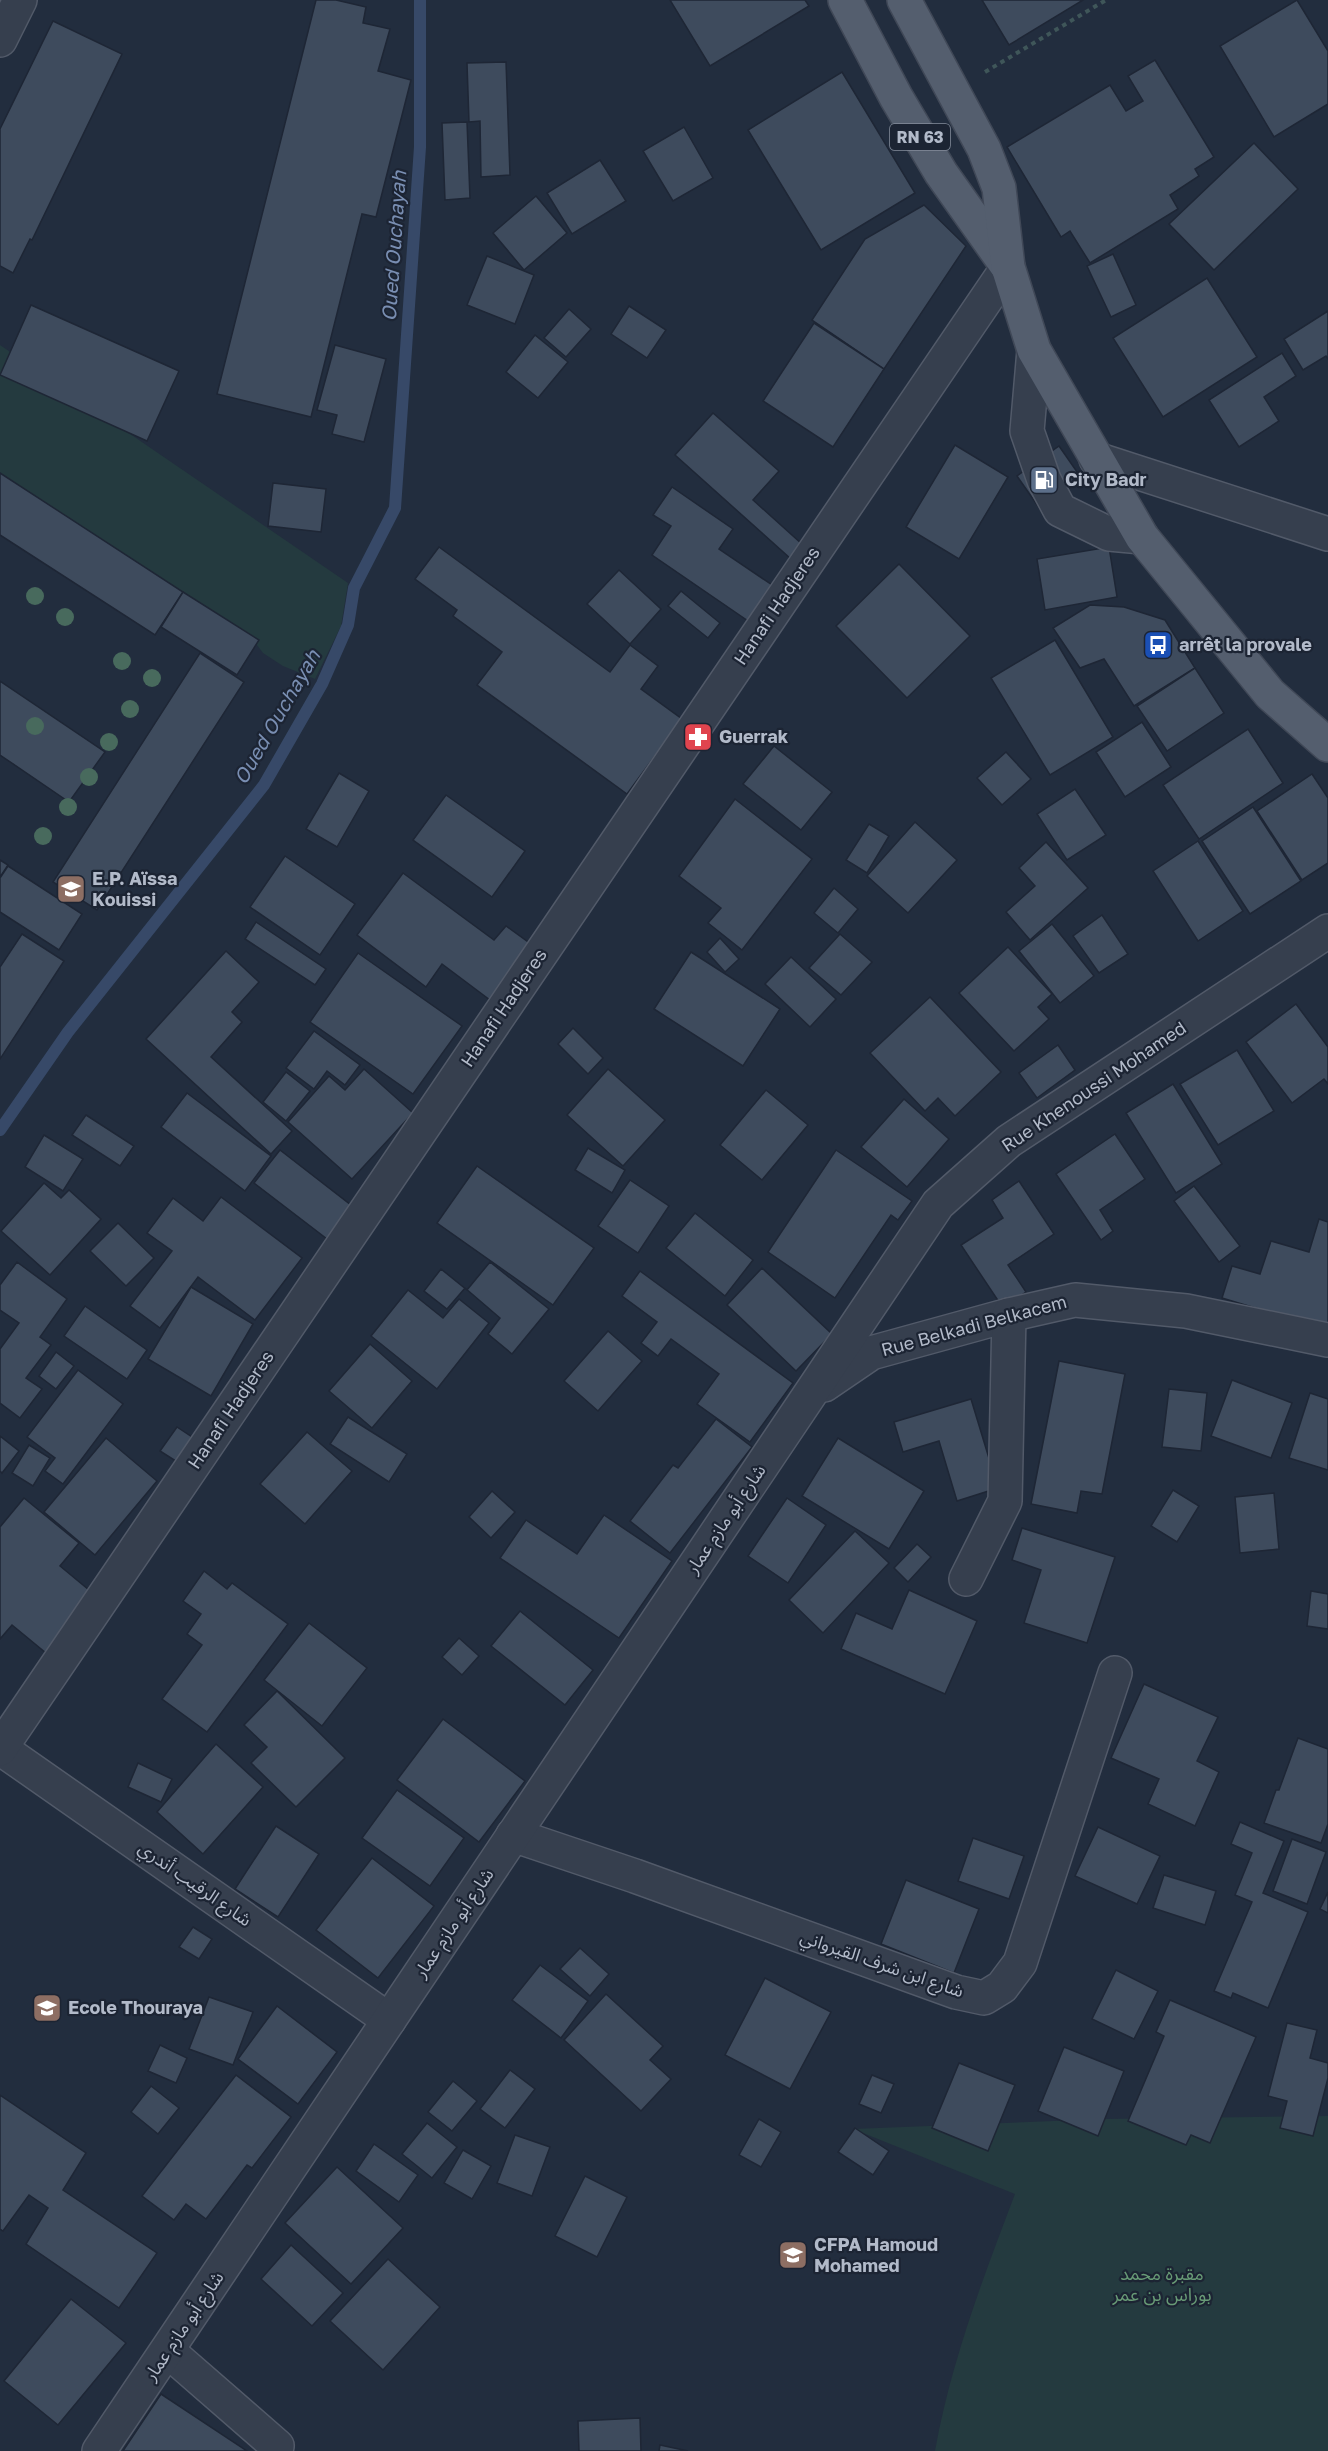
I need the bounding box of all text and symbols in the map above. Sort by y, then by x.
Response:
road number: RN 63 [890,124,950,150]
water label: Oued Ouchayah [376,169,411,322]
fuel station icon: City Badr [1028,464,1060,496]
place label: City Badr [1065,468,1147,490]
street label: Hanafi Hadjeres [728,542,824,669]
bus stop icon: arrêt la provale [1142,629,1174,661]
place label: arrêt la provale [1179,633,1312,655]
water label: Oued Ouchayah [228,645,325,788]
pharmacy icon: Guerrak [682,721,714,753]
place label: Guerrak [719,725,789,747]
place label: E.P. Aïssa Kouissi [92,867,178,910]
school or university icon: E.P. Aïssa Kouissi [55,873,87,905]
street label: Hanafi Hadjeres [455,944,551,1071]
street label: Rue Khenoussi Mohamed [997,1016,1190,1156]
street label: Rue Belkadi Belkacem [879,1290,1069,1360]
street label: Hanafi Hadjeres [182,1346,278,1473]
street label: شارع أبو مازم عمار [680,1460,773,1580]
street label: شارع الرقيب أندري [132,1836,256,1934]
street label: شارع أبو مازم عمار [408,1864,501,1984]
street label: شارع ابن شرف القيرواني [796,1925,967,2005]
school or university icon: Ecole Thouraya [31,1992,63,2024]
place label: Ecole Thouraya [68,1996,203,2018]
place label: CFPA Hamoud Mohamed [814,2233,938,2276]
school or university icon: CFPA Hamoud Mohamed [777,2239,809,2271]
park label: مقبرة محمد بوراس بن عمر [1111,2262,1212,2306]
street label: شارع أبو مازم عمار [138,2267,231,2387]

